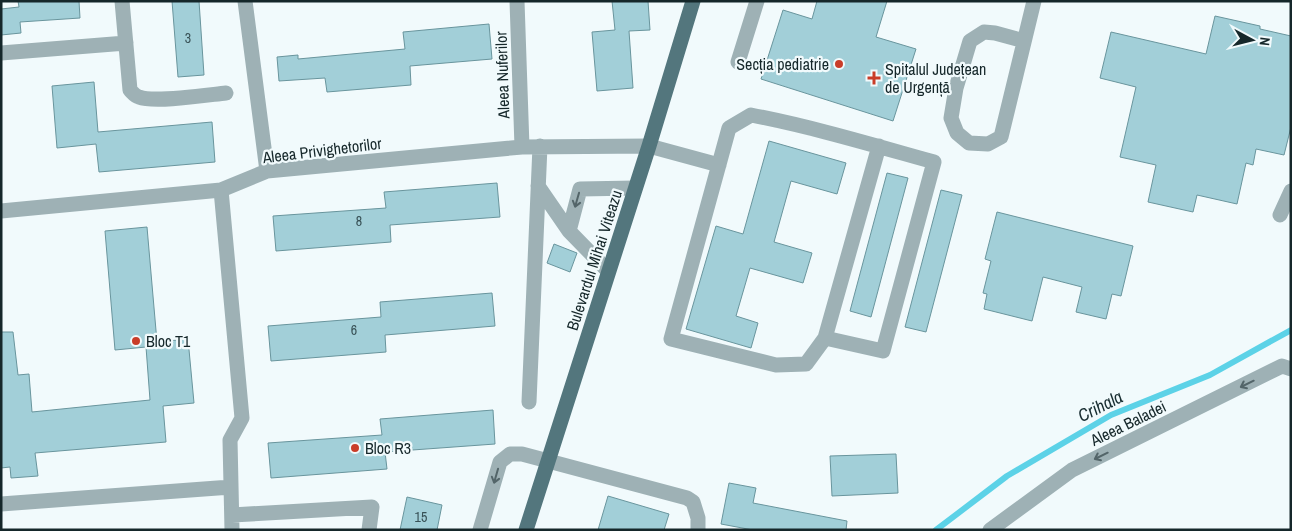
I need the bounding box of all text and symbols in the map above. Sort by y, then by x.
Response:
north arrow [1227,15,1277,65]
house number: 3 [185,29,191,47]
street label: Aleea Nuferilor [489,30,515,120]
text: N [1255,36,1274,47]
place label: Secția pediatrie [736,53,829,75]
marker: Secția pediatrie [833,58,845,70]
place label: Spitalul Județean de Urgență [885,58,986,98]
marker: Spitalul Județean de Urgență [867,71,881,85]
street label: Aleea Privighetorilor [260,132,383,168]
street label: Bulevardul Mihai Viteazu [561,187,627,333]
one-way arrow [572,191,582,207]
house number: 8 [356,212,362,230]
house number: 6 [351,321,357,339]
place label: Bloc T1 [146,330,191,352]
marker: Bloc T1 [130,335,142,347]
one-way arrow [1239,379,1254,389]
water label: Crihala [1073,384,1127,428]
street label: Aleea Baladei [1086,395,1170,451]
place label: Bloc R3 [365,437,411,459]
marker: Bloc R3 [349,442,361,454]
one-way arrow [1094,451,1109,461]
one-way arrow [490,468,500,484]
house number: 15 [415,508,427,526]

